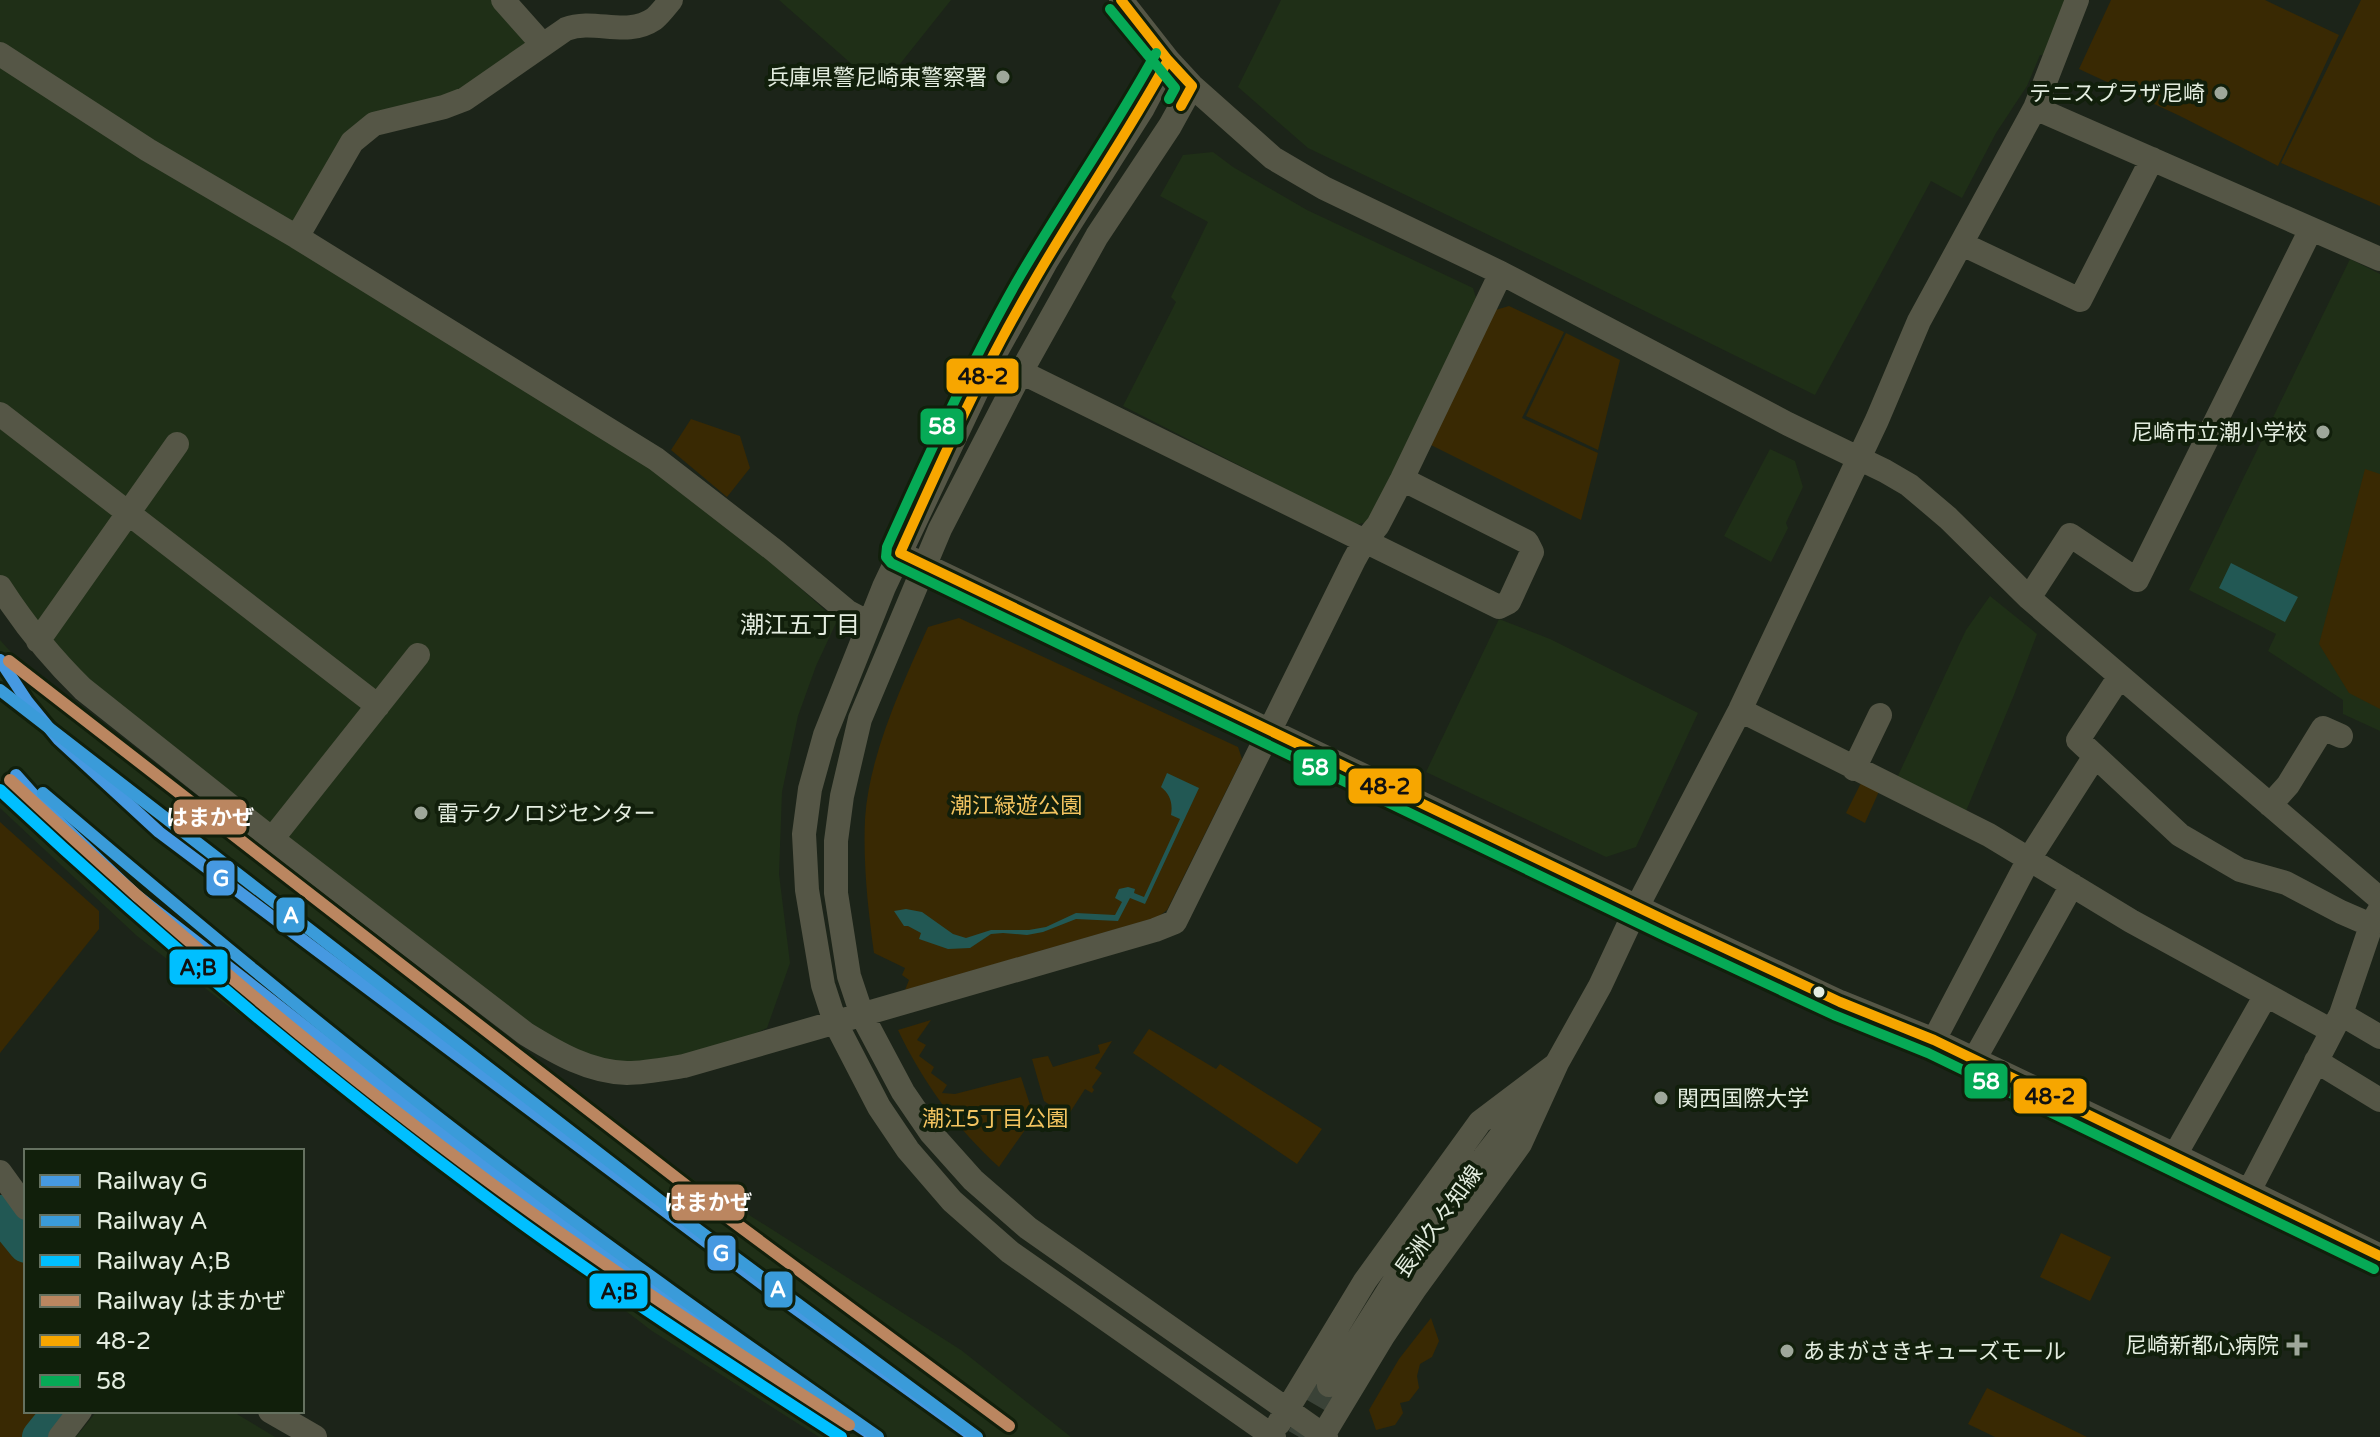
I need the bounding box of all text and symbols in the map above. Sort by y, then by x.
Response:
place label: 兵庫県警尼崎東警察署 [767,65,987,91]
marker: 兵庫県警尼崎東警察署 [994,68,1012,86]
place label: テニスプラザ尼崎 [2029,81,2205,107]
marker: テニスプラザ尼崎 [2212,84,2230,102]
line badge: 48-2 [945,357,1020,395]
text: 48-2 [958,364,1008,390]
line badge: 58 [919,407,965,446]
text: 58 [928,414,956,440]
place label: 尼崎市立潮小学校 [2131,420,2307,446]
marker: 尼崎市立潮小学校 [2314,423,2332,441]
district label: 潮江五丁目 [740,611,860,640]
line badge: 58 [1292,748,1338,787]
text: 58 [1301,755,1329,781]
line badge: 48-2 [1347,767,1423,805]
text: 48-2 [1360,774,1410,800]
park label: 潮江緑遊公園 [950,793,1082,819]
line badge: はまかぜ [172,798,248,836]
place label: 雷テクノロジセンター [437,801,656,827]
marker: 雷テクノロジセンター [412,804,430,822]
text: はまかぜ [166,805,254,831]
line badge: G [205,859,236,897]
text: G [213,866,229,892]
line badge: A [275,896,306,934]
text: A [283,903,299,929]
line badge: A;B [168,948,229,986]
text: A;B [179,955,217,981]
unlabelled marker [1811,984,1827,1000]
line badge: 58 [1963,1062,2009,1100]
text: 58 [1972,1069,2000,1095]
line badge: 48-2 [2012,1077,2088,1115]
text: 48-2 [2025,1084,2075,1110]
place label: 関西国際大学 [1677,1086,1809,1112]
marker: 関西国際大学 [1652,1089,1670,1107]
park label: 潮江5丁目公園 [922,1106,1068,1132]
legend [24,1149,304,1413]
street label: 長洲久々知線 [1389,1161,1488,1283]
text: Railway G [96,1167,208,1196]
line badge: はまかぜ [670,1183,746,1222]
text: はまかぜ [664,1190,752,1216]
text: Railway A [96,1207,208,1236]
line badge: G [706,1234,737,1272]
text: G [713,1241,729,1267]
text: Railway A;B [96,1247,231,1276]
line badge: A [763,1270,794,1309]
line badge: A;B [588,1272,649,1310]
text: A [770,1277,786,1303]
text: A;B [600,1279,638,1305]
text: Railway はまかぜ [96,1287,286,1316]
text: 48-2 [96,1327,151,1356]
place label: 尼崎新都心病院 [2125,1333,2279,1359]
marker: 尼崎新都心病院 [2286,1334,2308,1356]
place label: あまがさきキューズモール [1803,1339,2066,1365]
marker: あまがさきキューズモール [1778,1342,1796,1360]
text: 58 [96,1367,126,1396]

